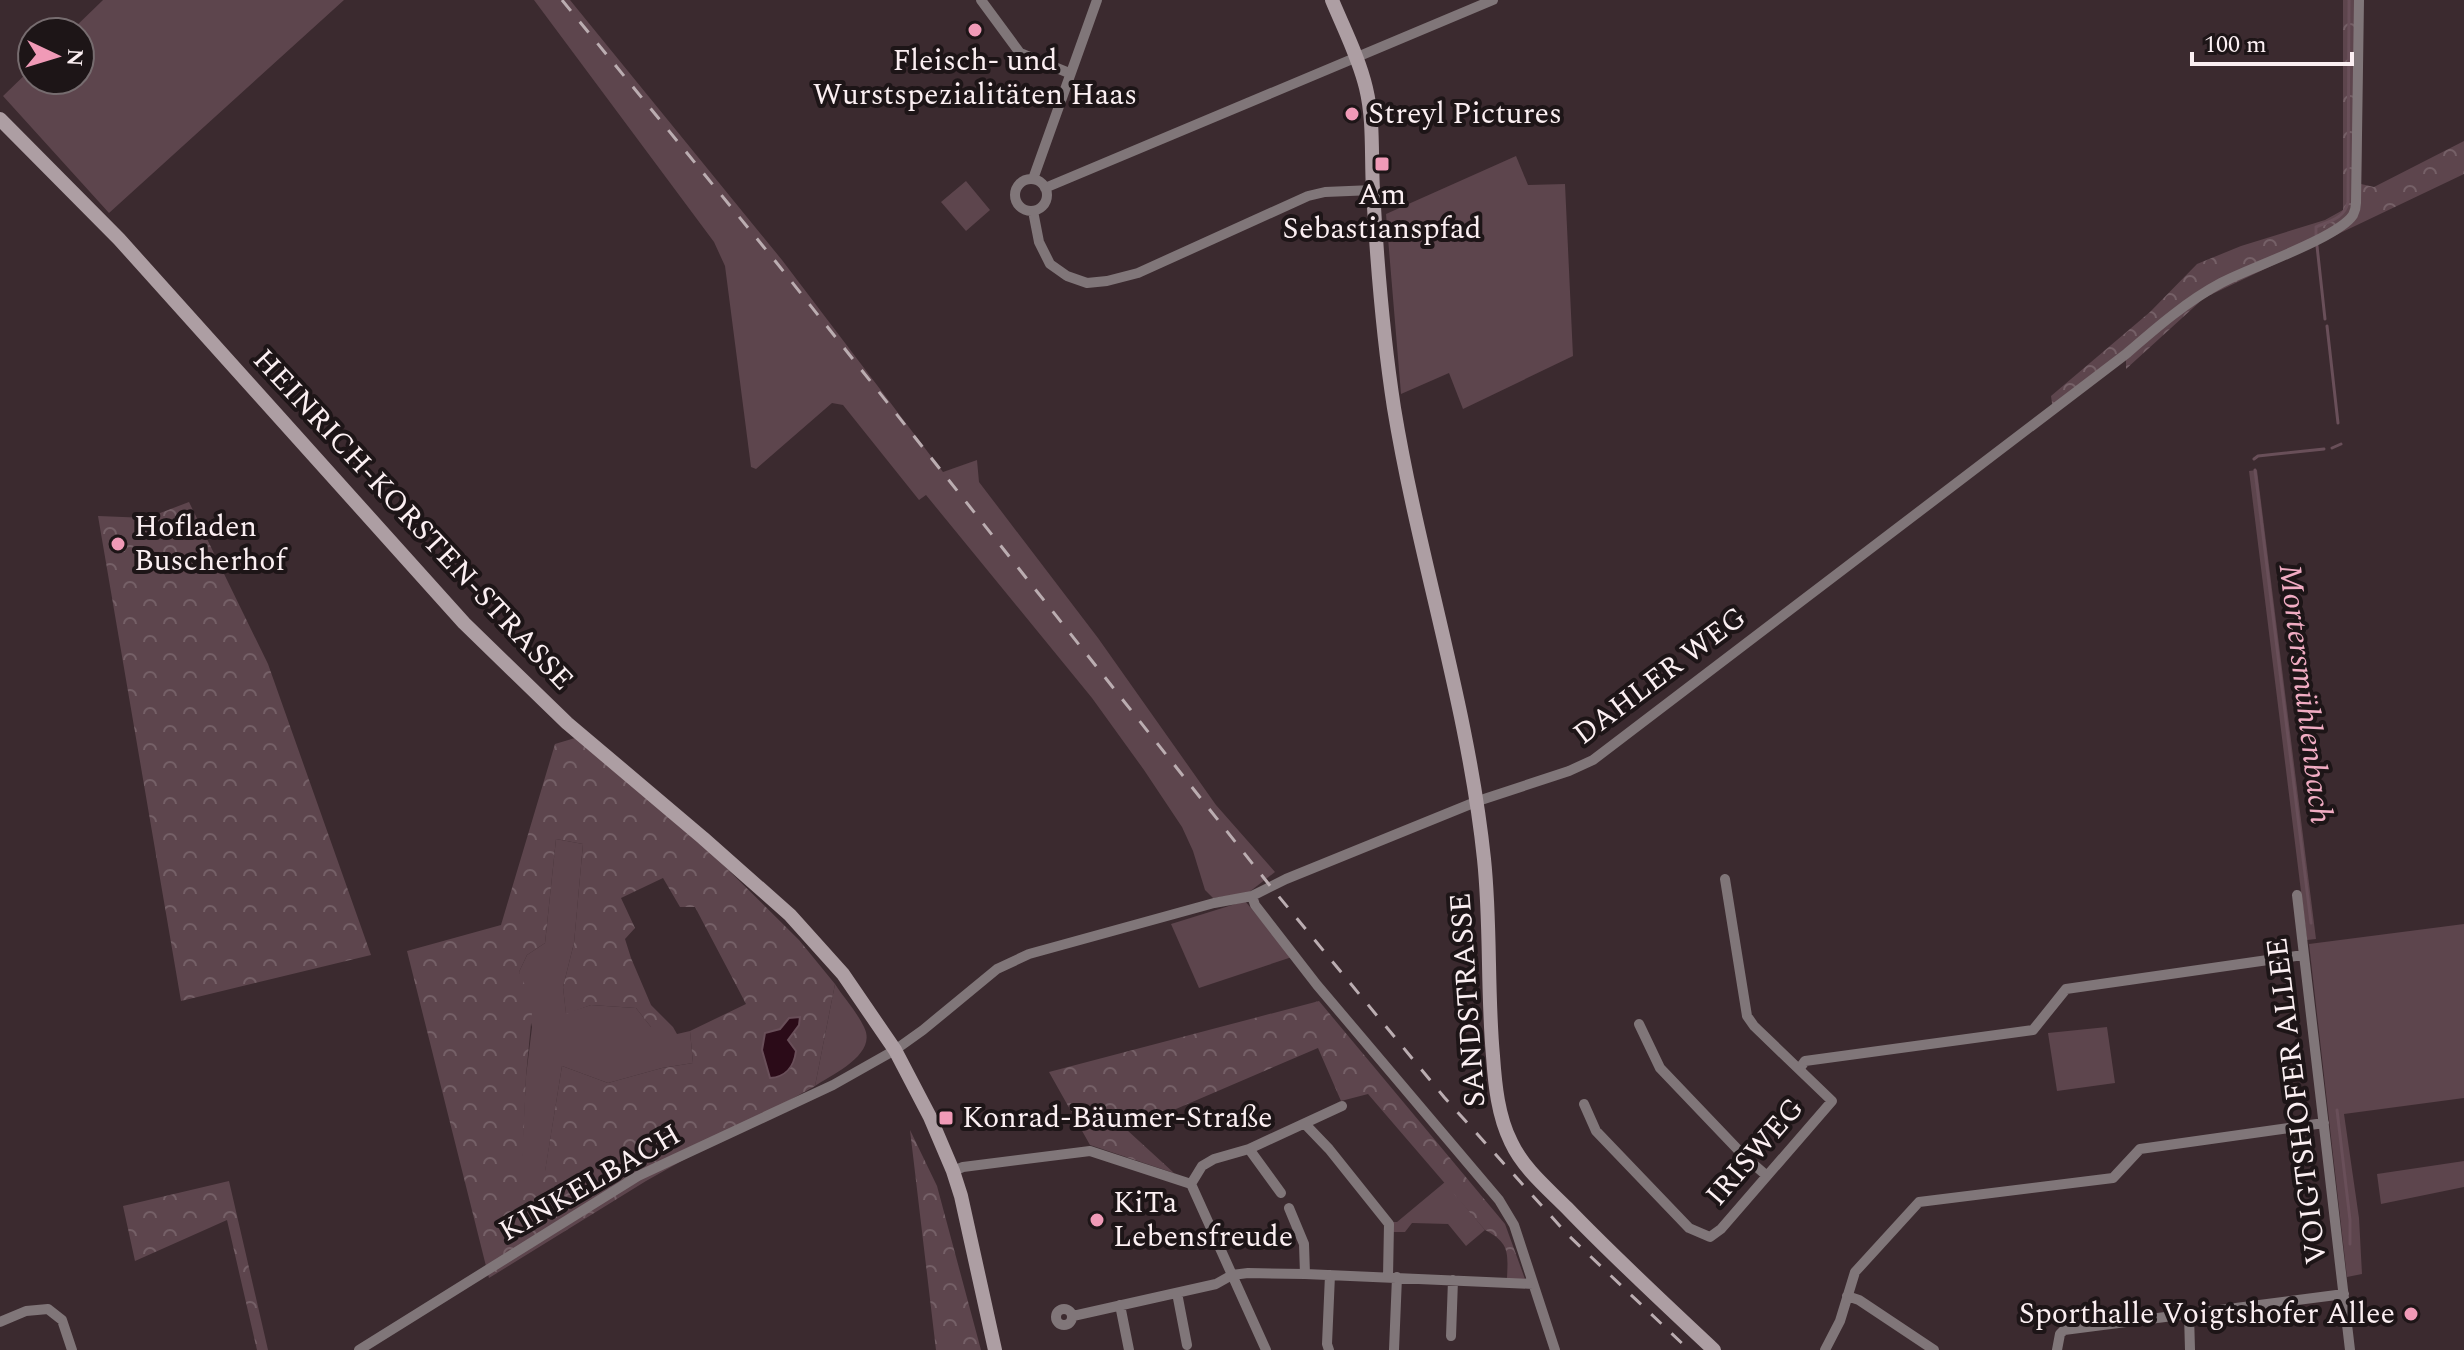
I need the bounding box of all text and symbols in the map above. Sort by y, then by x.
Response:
north arrow [16,16,96,96]
scale bar [2192,16,2352,66]
marker: Fleisch- und Wurstspezialitäten Haas [966,21,984,39]
text: 100 m [2204,27,2267,63]
place label: Fleisch- und Wurstspezialitäten Haas [813,38,1137,118]
text: N [57,47,92,67]
place label: Streyl Pictures [1368,91,1562,137]
marker: Streyl Pictures [1343,105,1361,123]
marker: Am Sebastianspfad [1373,155,1391,173]
place label: Am Sebastianspfad [1282,172,1482,252]
street label: HEINRICH-KORSTEN-STRASSE [242,339,584,701]
place label: Hofladen Buscherhof [134,504,288,584]
marker: Hofladen Buscherhof [109,535,127,553]
water label: Mortersmühlenbach [2265,561,2345,827]
street label: DAHLER WEG [1564,595,1756,757]
street label: SANDSTRASSE [1438,891,1498,1109]
street label: VOIGTSHOFER ALLEE [2254,935,2340,1267]
street label: IRISWEG [1695,1087,1815,1217]
place label: Konrad-Bäumer-Straße [962,1095,1273,1141]
marker: Konrad-Bäumer-Straße [937,1109,955,1127]
street label: KINKELBACH [490,1112,690,1254]
place label: KiTa Lebensfreude [1113,1180,1293,1260]
marker: KiTa Lebensfreude [1088,1211,1106,1229]
place label: Sporthalle Voigtshofer Allee [2019,1291,2395,1337]
marker: Sporthalle Voigtshofer Allee [2402,1305,2420,1323]

